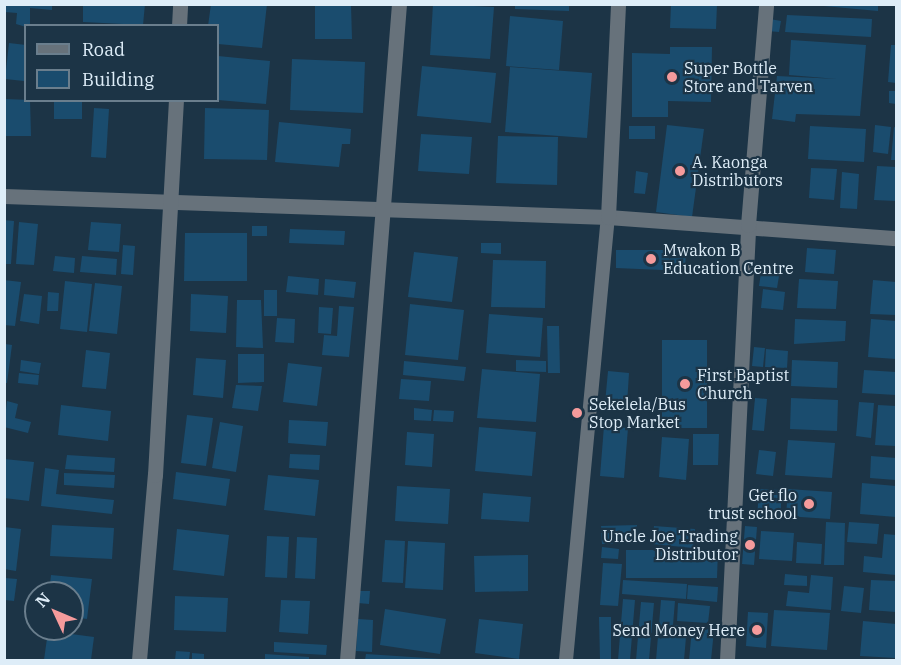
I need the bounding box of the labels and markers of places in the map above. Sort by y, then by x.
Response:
place label: Super Bottle Store and Tarven [684,58,813,96]
marker: Super Bottle Store and Tarven [665,70,679,84]
place label: A. Kaonga Distributors [692,152,783,190]
marker: A. Kaonga Distributors [673,164,687,178]
place label: Mwakon B Education Centre [663,240,793,278]
marker: Mwakon B Education Centre [644,252,658,266]
place label: First Baptist Church [697,365,789,403]
marker: First Baptist Church [678,377,692,391]
place label: Sekelela/Bus Stop Market [589,394,686,432]
marker: Sekelela/Bus Stop Market [570,406,584,420]
place label: Get flo trust school [708,485,797,523]
marker: Get flo trust school [802,497,816,511]
place label: Uncle Joe Trading Distributor [602,526,738,564]
marker: Uncle Joe Trading Distributor [743,538,757,552]
place label: Send Money Here [613,620,745,640]
marker: Send Money Here [750,623,764,637]

